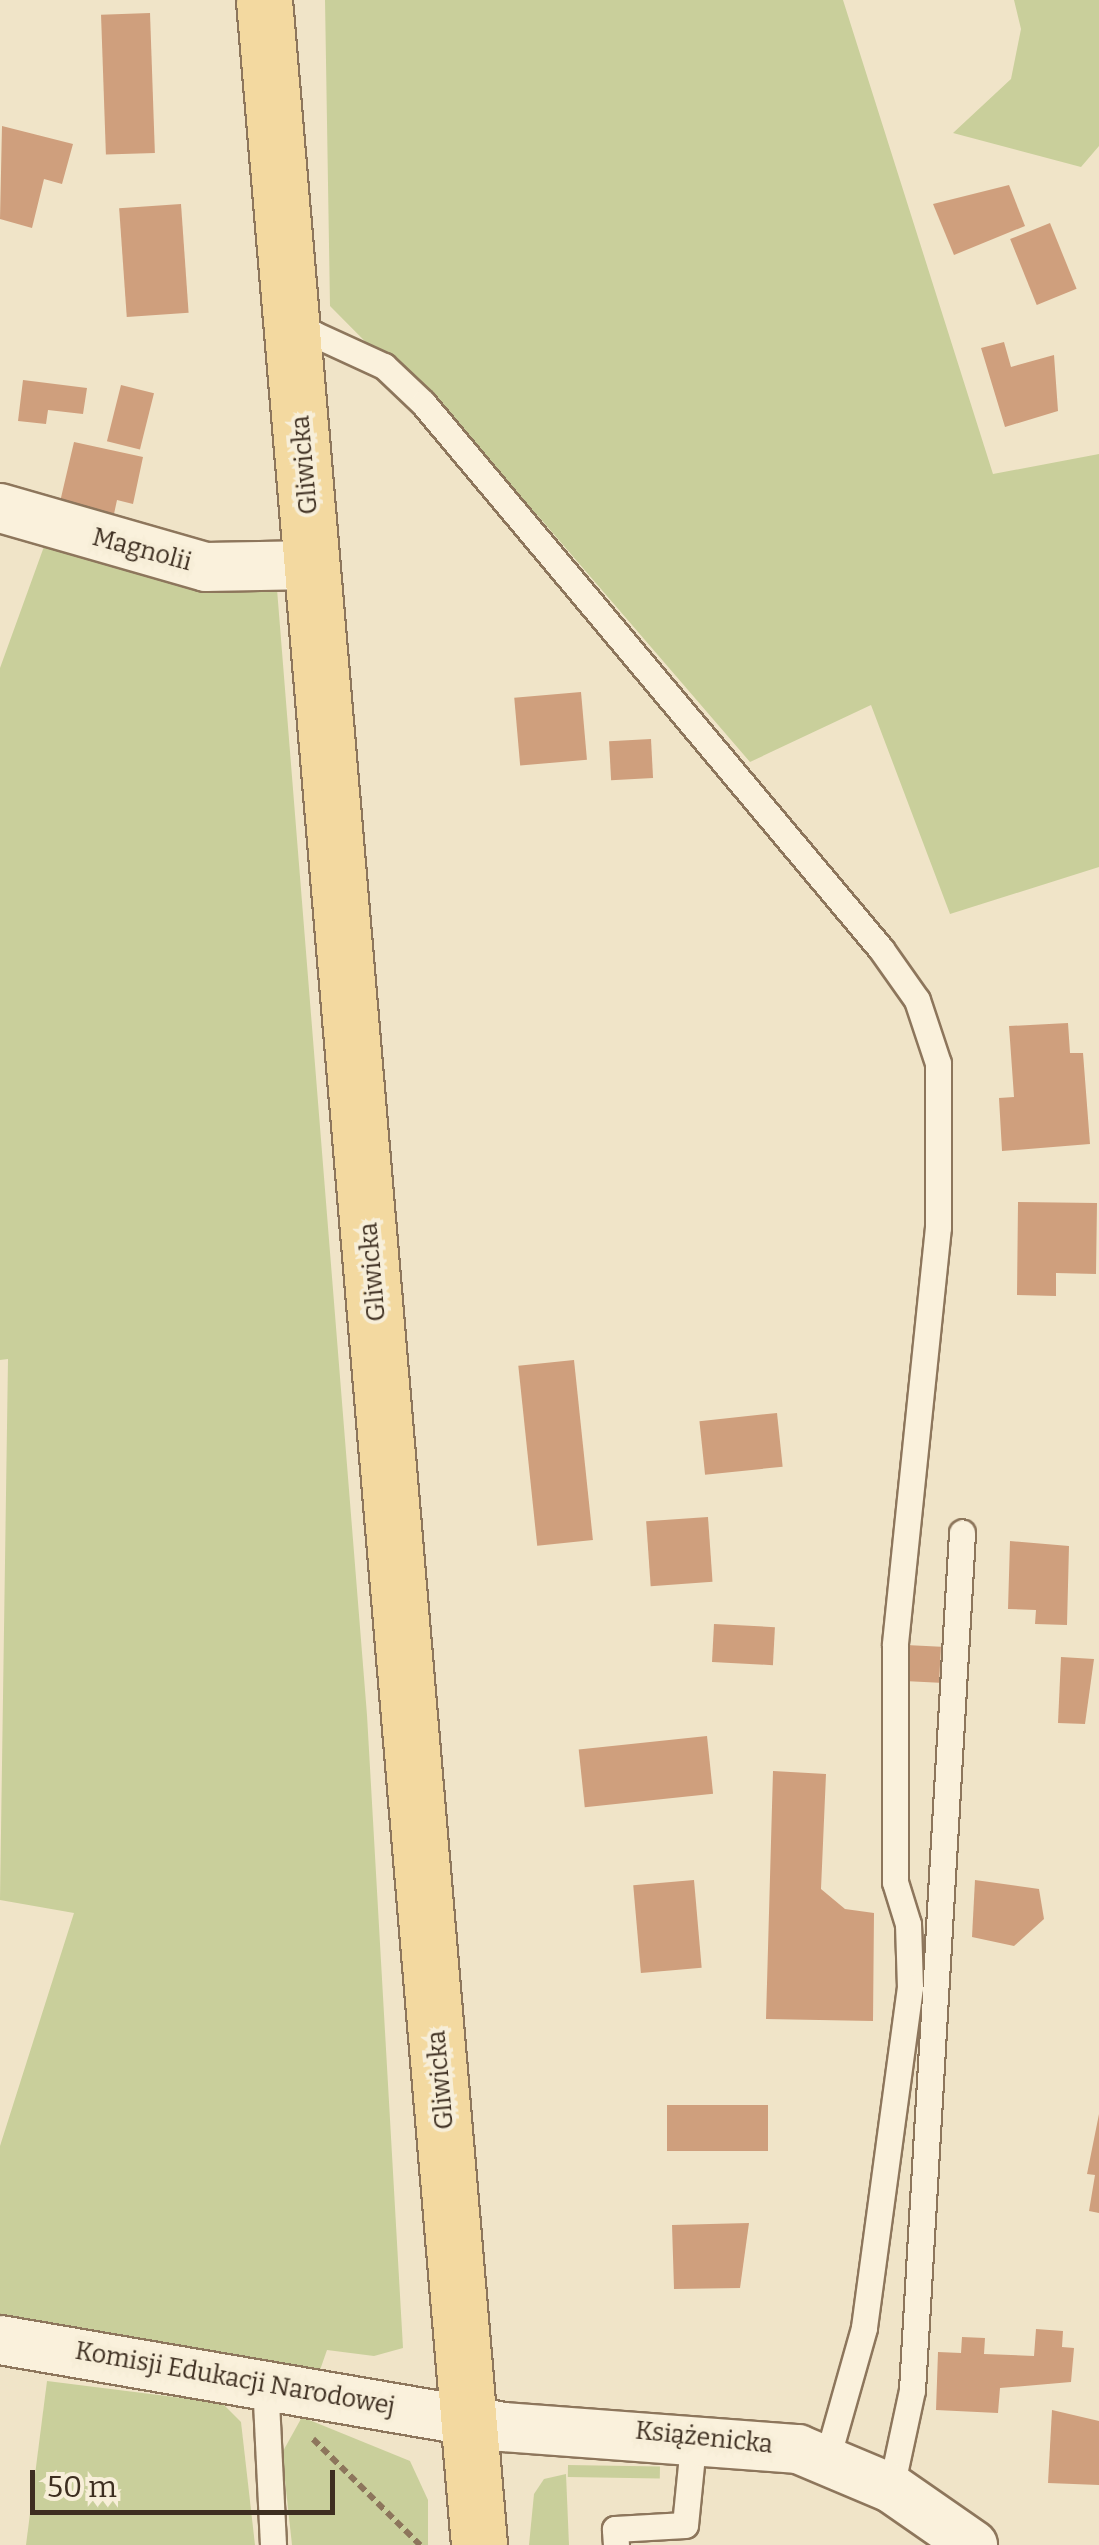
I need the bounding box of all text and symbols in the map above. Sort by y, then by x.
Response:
street label: Gliwicka [286,414,324,516]
street label: Magnolii [89,522,195,578]
street label: Gliwicka [354,1221,392,1323]
street label: Gliwicka [422,2029,460,2131]
street label: Komisji Edukacji Narodowej [73,2336,397,2422]
street label: Książenicka [634,2416,774,2460]
scale bar [35,2450,340,2512]
text: 50 m [47,2469,117,2505]

